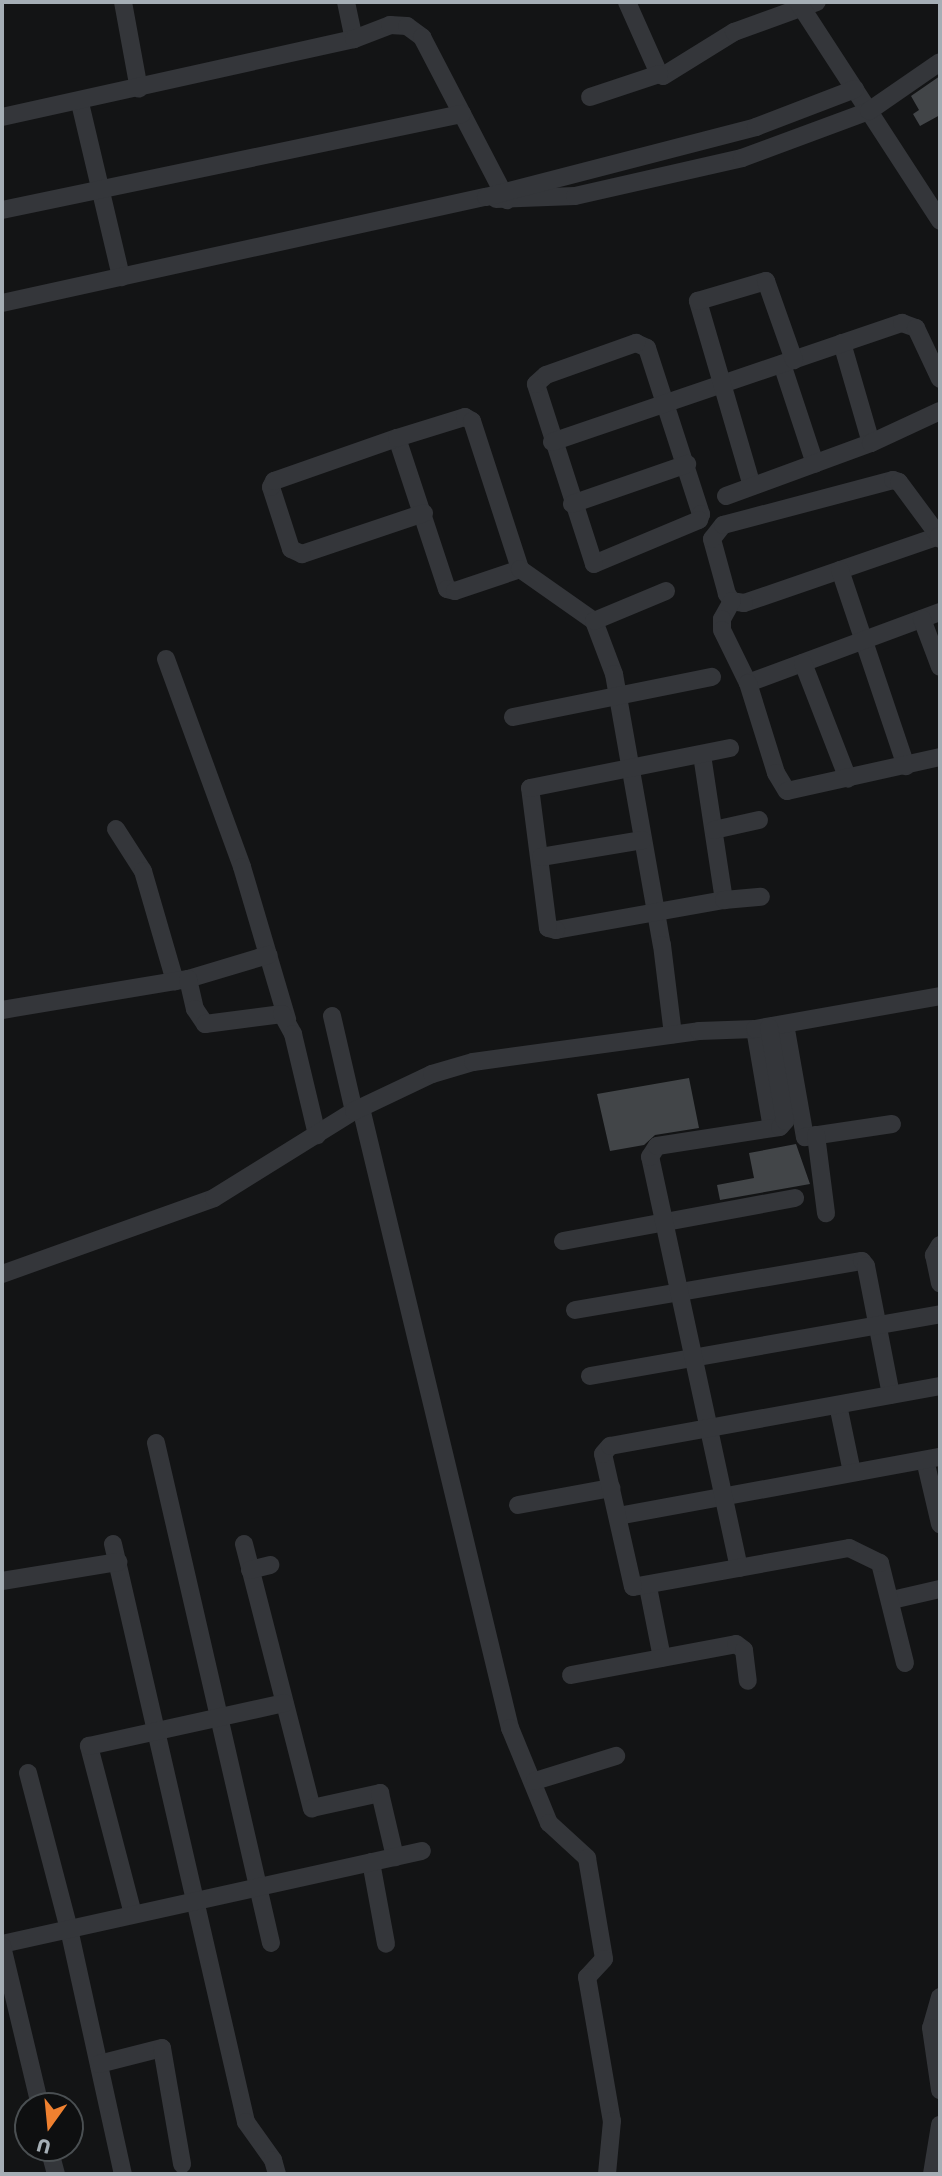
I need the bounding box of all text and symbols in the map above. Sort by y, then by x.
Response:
north arrow [14,2092,84,2162]
text: U [34,2131,54,2161]

